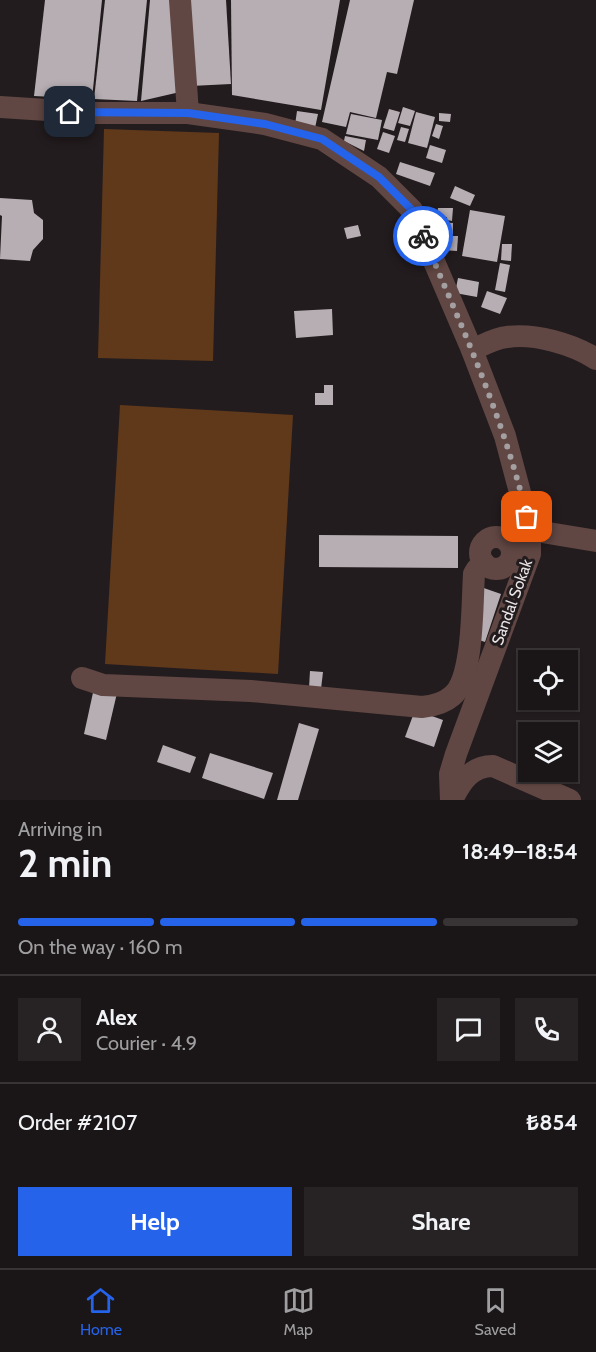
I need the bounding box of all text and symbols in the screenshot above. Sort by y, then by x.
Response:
pin [44,86,95,137]
icon: home [53,95,86,128]
courier [393,206,453,266]
icon: bike [407,220,440,253]
pin [501,491,552,542]
icon: bag [510,500,543,533]
street label: Sandal Sokak [488,556,537,648]
map controls [518,650,578,782]
button: locate [518,650,578,710]
button: layers [518,722,578,782]
text: Arriving in [18,817,102,841]
text: 18:49–18:54 [462,838,578,865]
text: 2 min [18,839,112,887]
text: On the way · 160 m [18,935,183,959]
button: person [18,998,81,1061]
button: chat [437,998,500,1061]
button: phone [515,998,578,1061]
text: Alex [96,1004,137,1031]
text: Courier · 4.9 [96,1031,197,1055]
text: Order #2107 [18,1109,137,1136]
text: ₺854 [526,1109,578,1136]
button: Help [18,1187,292,1256]
button: Share [304,1187,578,1256]
tab: Home [80,1284,122,1339]
tab: Map [282,1284,315,1339]
tab: Saved [475,1284,516,1339]

